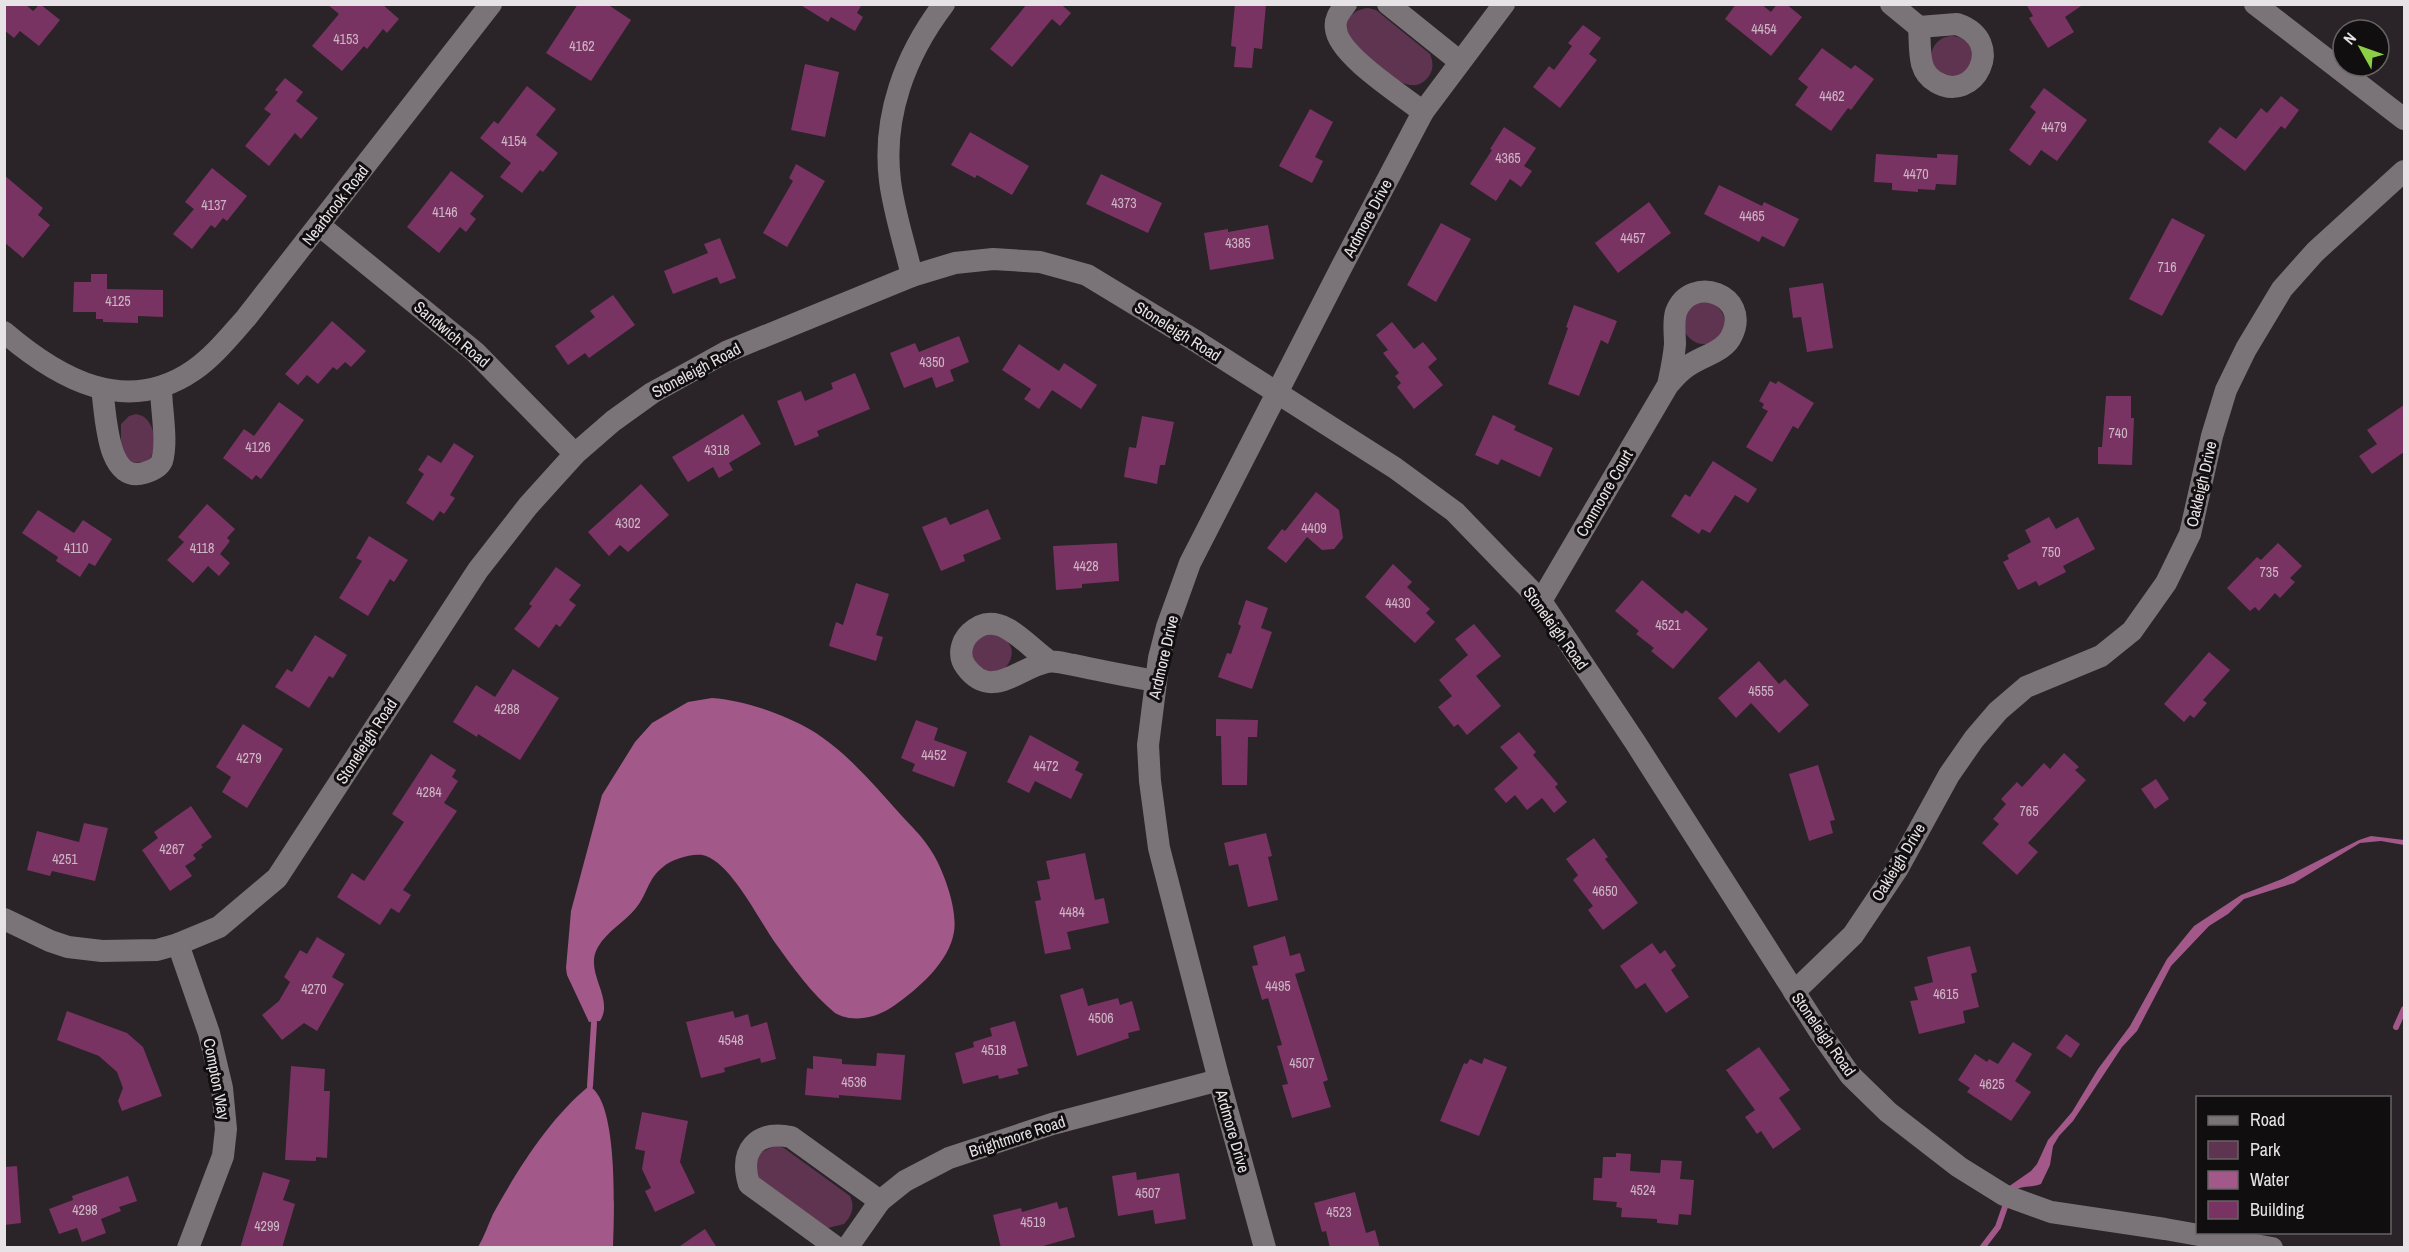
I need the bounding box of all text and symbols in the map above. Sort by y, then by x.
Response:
north arrow [2331,18,2391,78]
house number: 4454 [1751,20,1777,38]
text: N [2338,28,2361,49]
house number: 4153 [333,30,359,48]
house number: 4162 [569,37,595,55]
house number: 4462 [1819,87,1845,105]
house number: 4479 [2041,118,2067,136]
house number: 4154 [501,132,527,150]
house number: 4365 [1495,149,1521,167]
street label: Nearbrook Road [297,160,373,250]
house number: 4470 [1903,165,1929,183]
street label: Ardmore Drive [1337,175,1397,262]
house number: 4373 [1111,194,1137,212]
house number: 4137 [201,196,227,214]
house number: 4146 [432,203,458,221]
house number: 4465 [1739,207,1765,225]
house number: 4457 [1620,229,1646,247]
house number: 4385 [1225,234,1251,252]
house number: 716 [2157,258,2177,276]
house number: 4125 [105,292,131,310]
street label: Sandwich Road [409,296,495,372]
street label: Stoneleigh Road [1131,296,1225,366]
street label: Stoneleigh Road [648,337,744,403]
house number: 4350 [919,353,945,371]
house number: 740 [2108,424,2128,442]
house number: 4126 [245,438,271,456]
street label: Oakleigh Drive [2180,439,2222,529]
house number: 4318 [704,441,730,459]
street label: Conmoore Court [1570,445,1638,540]
house number: 4302 [615,514,641,532]
house number: 4409 [1301,519,1327,537]
house number: 4110 [64,539,88,557]
house number: 4118 [190,539,214,557]
house number: 750 [2041,543,2061,561]
house number: 4428 [1073,557,1099,575]
house number: 735 [2259,563,2279,581]
street label: Stoneleigh Road [1518,582,1594,674]
house number: 4430 [1385,594,1411,612]
street label: Ardmore Drive [1142,613,1183,702]
house number: 4521 [1655,616,1681,634]
house number: 4555 [1748,682,1774,700]
street label: Stoneleigh Road [330,694,402,788]
house number: 4288 [494,700,520,718]
house number: 4452 [921,746,947,764]
house number: 4279 [236,749,262,767]
house number: 4472 [1033,757,1059,775]
house number: 4284 [416,783,442,801]
house number: 765 [2019,802,2039,820]
street label: Oakleigh Drive [1866,819,1930,905]
house number: 4267 [159,840,185,858]
house number: 4251 [52,850,78,868]
house number: 4650 [1592,882,1618,900]
house number: 4484 [1059,903,1085,921]
house number: 4495 [1265,977,1291,995]
house number: 4270 [301,980,327,998]
house number: 4615 [1933,985,1959,1003]
street label: Stoneleigh Road [1787,988,1861,1080]
house number: 4506 [1088,1009,1114,1027]
house number: 4548 [718,1031,744,1049]
street label: Compton Way [198,1036,236,1122]
house number: 4518 [981,1041,1007,1059]
house number: 4507 [1289,1054,1315,1072]
house number: 4536 [841,1073,867,1091]
house number: 4625 [1979,1075,2005,1093]
street label: Ardmore Drive [1210,1086,1255,1175]
legend [2196,1096,2391,1234]
text: Road [2250,1107,2285,1132]
street label: Brightmore Road [966,1110,1068,1162]
text: Park [2250,1137,2281,1162]
text: Water [2250,1167,2289,1192]
house number: 4524 [1630,1181,1656,1199]
house number: 4507 [1135,1184,1161,1202]
text: Building [2250,1197,2305,1222]
house number: 4298 [72,1201,98,1219]
house number: 4523 [1326,1203,1352,1221]
house number: 4519 [1020,1213,1046,1231]
house number: 4299 [254,1217,280,1235]

